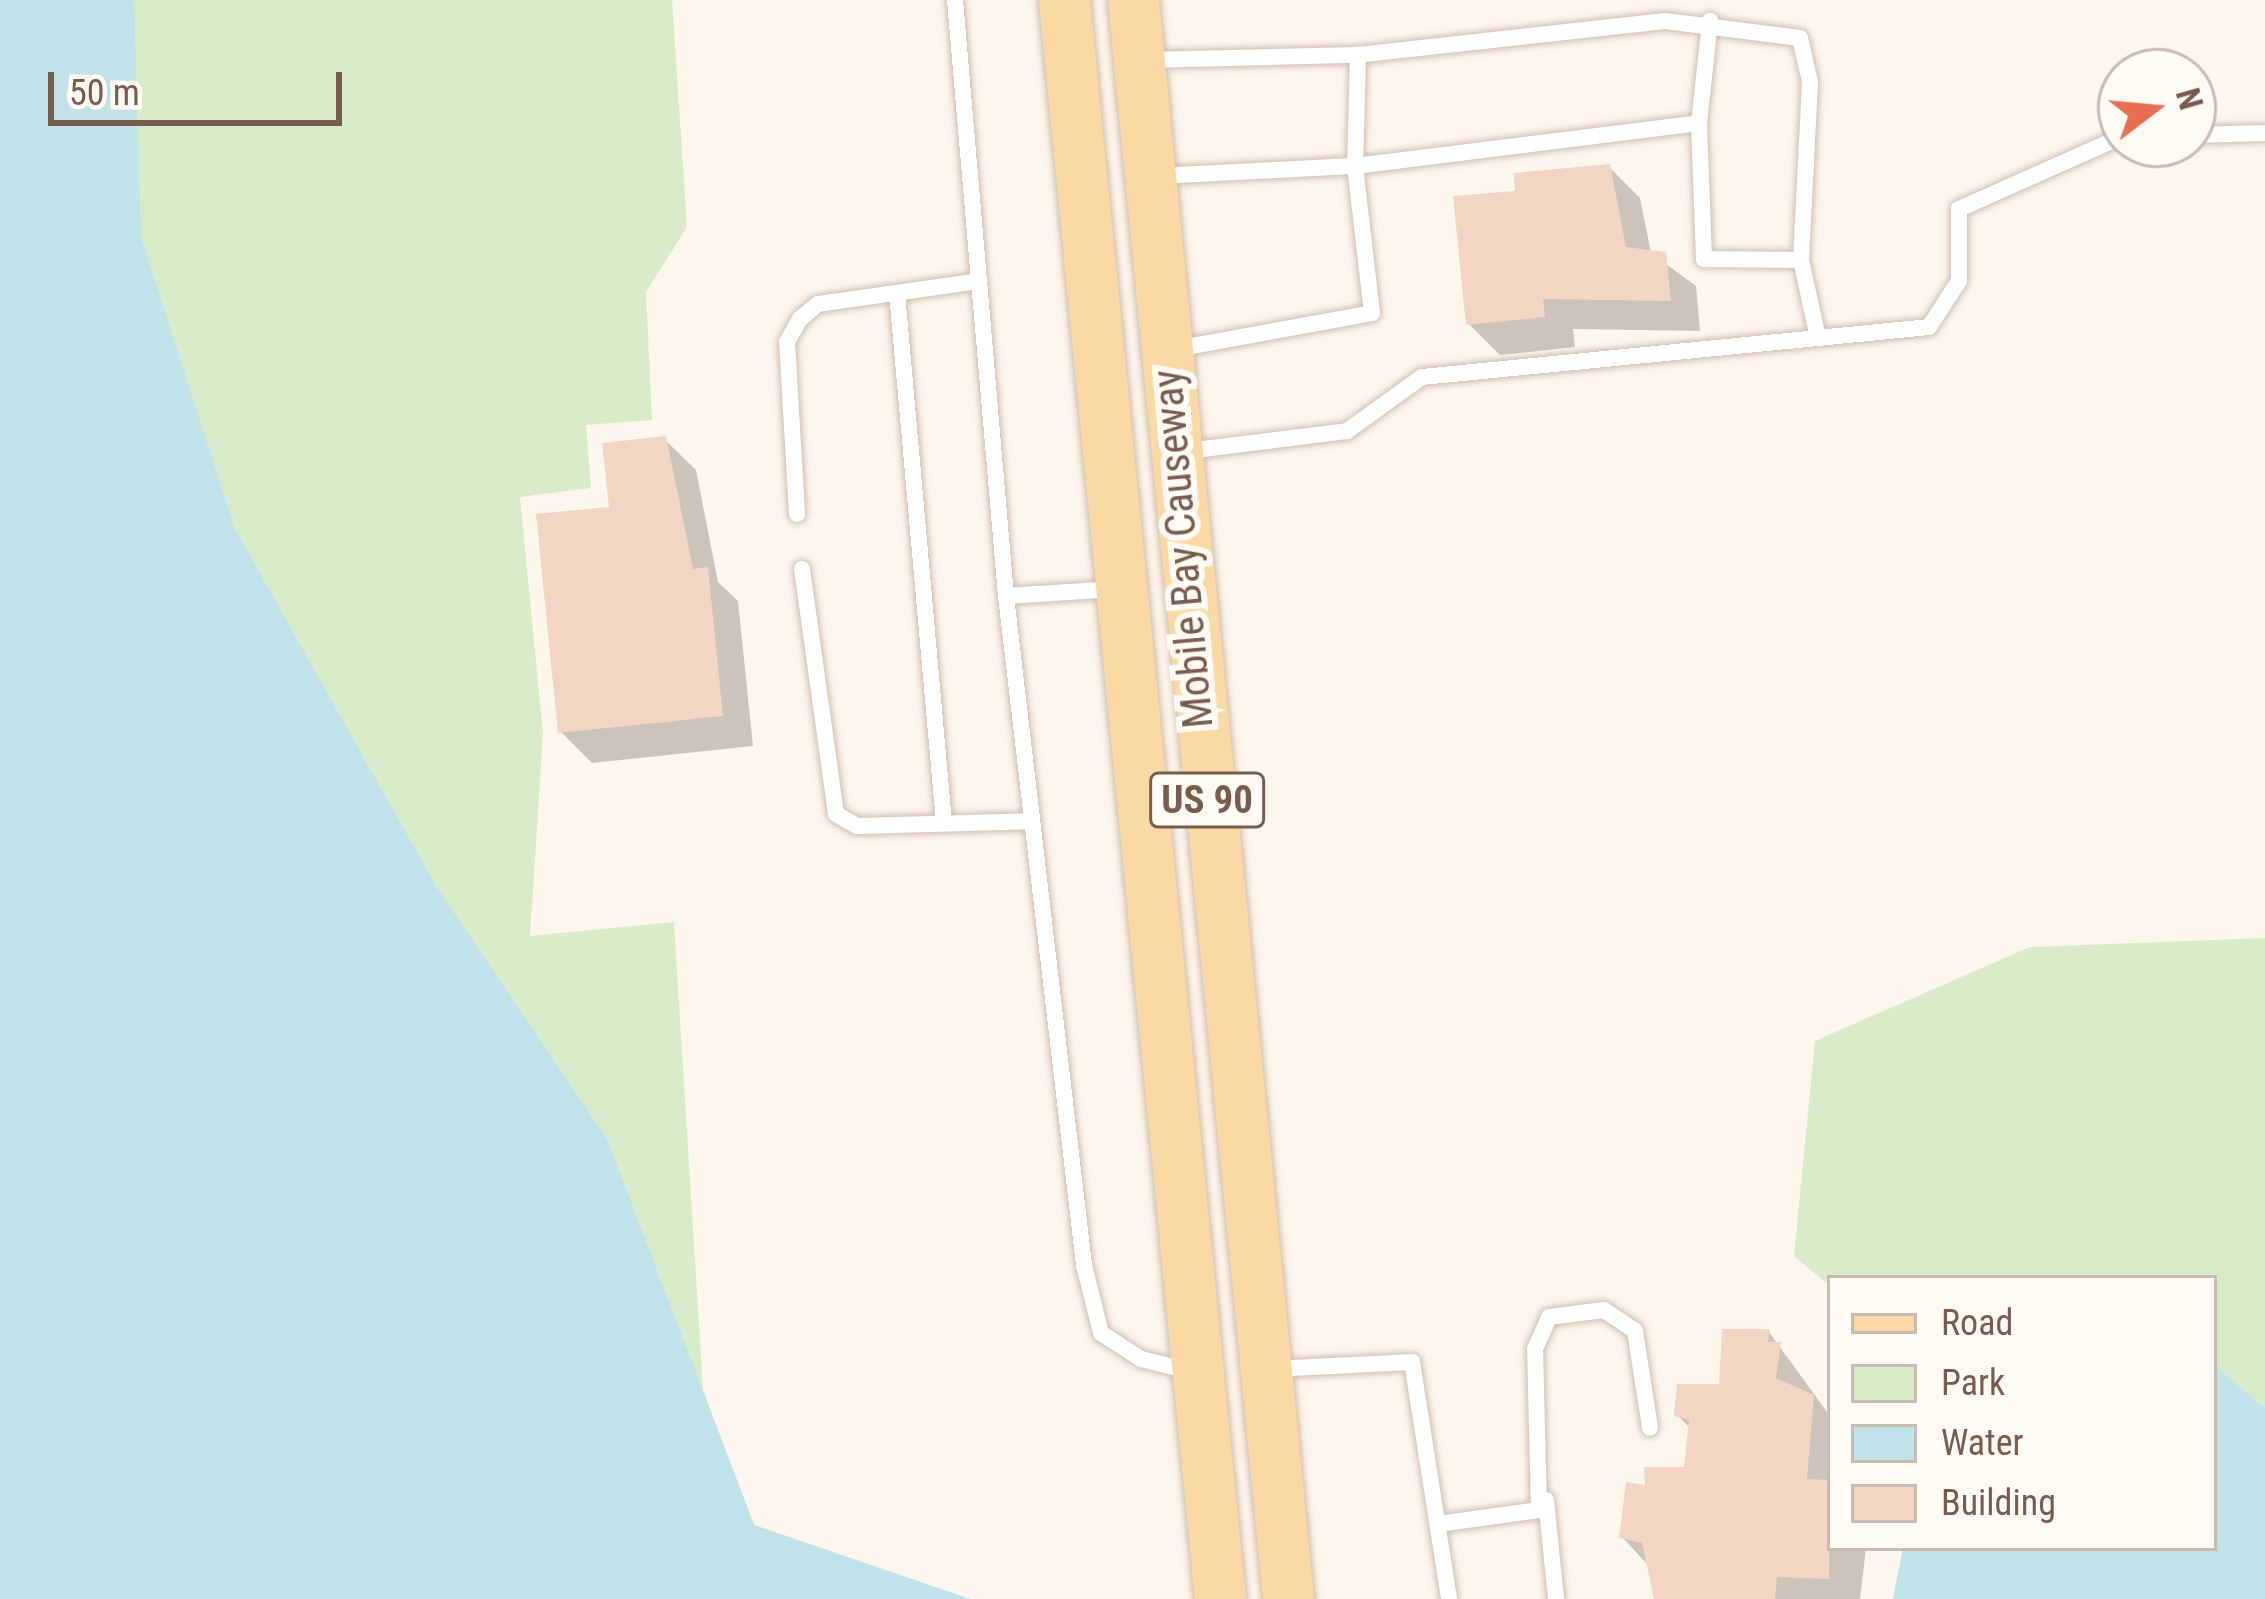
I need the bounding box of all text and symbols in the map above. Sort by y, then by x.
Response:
scale bar [54,48,348,122]
north arrow [2097,48,2217,168]
text: 50 m [69,72,140,114]
text: N [2168,84,2211,114]
street label: Mobile Bay Causeway [1142,368,1224,730]
road number: US 90 [1147,767,1267,833]
legend [1827,1275,2217,1551]
text: Road [1941,1302,2013,1344]
text: Park [1941,1362,2005,1404]
text: Water [1941,1422,2024,1464]
text: Building [1941,1482,2056,1524]

